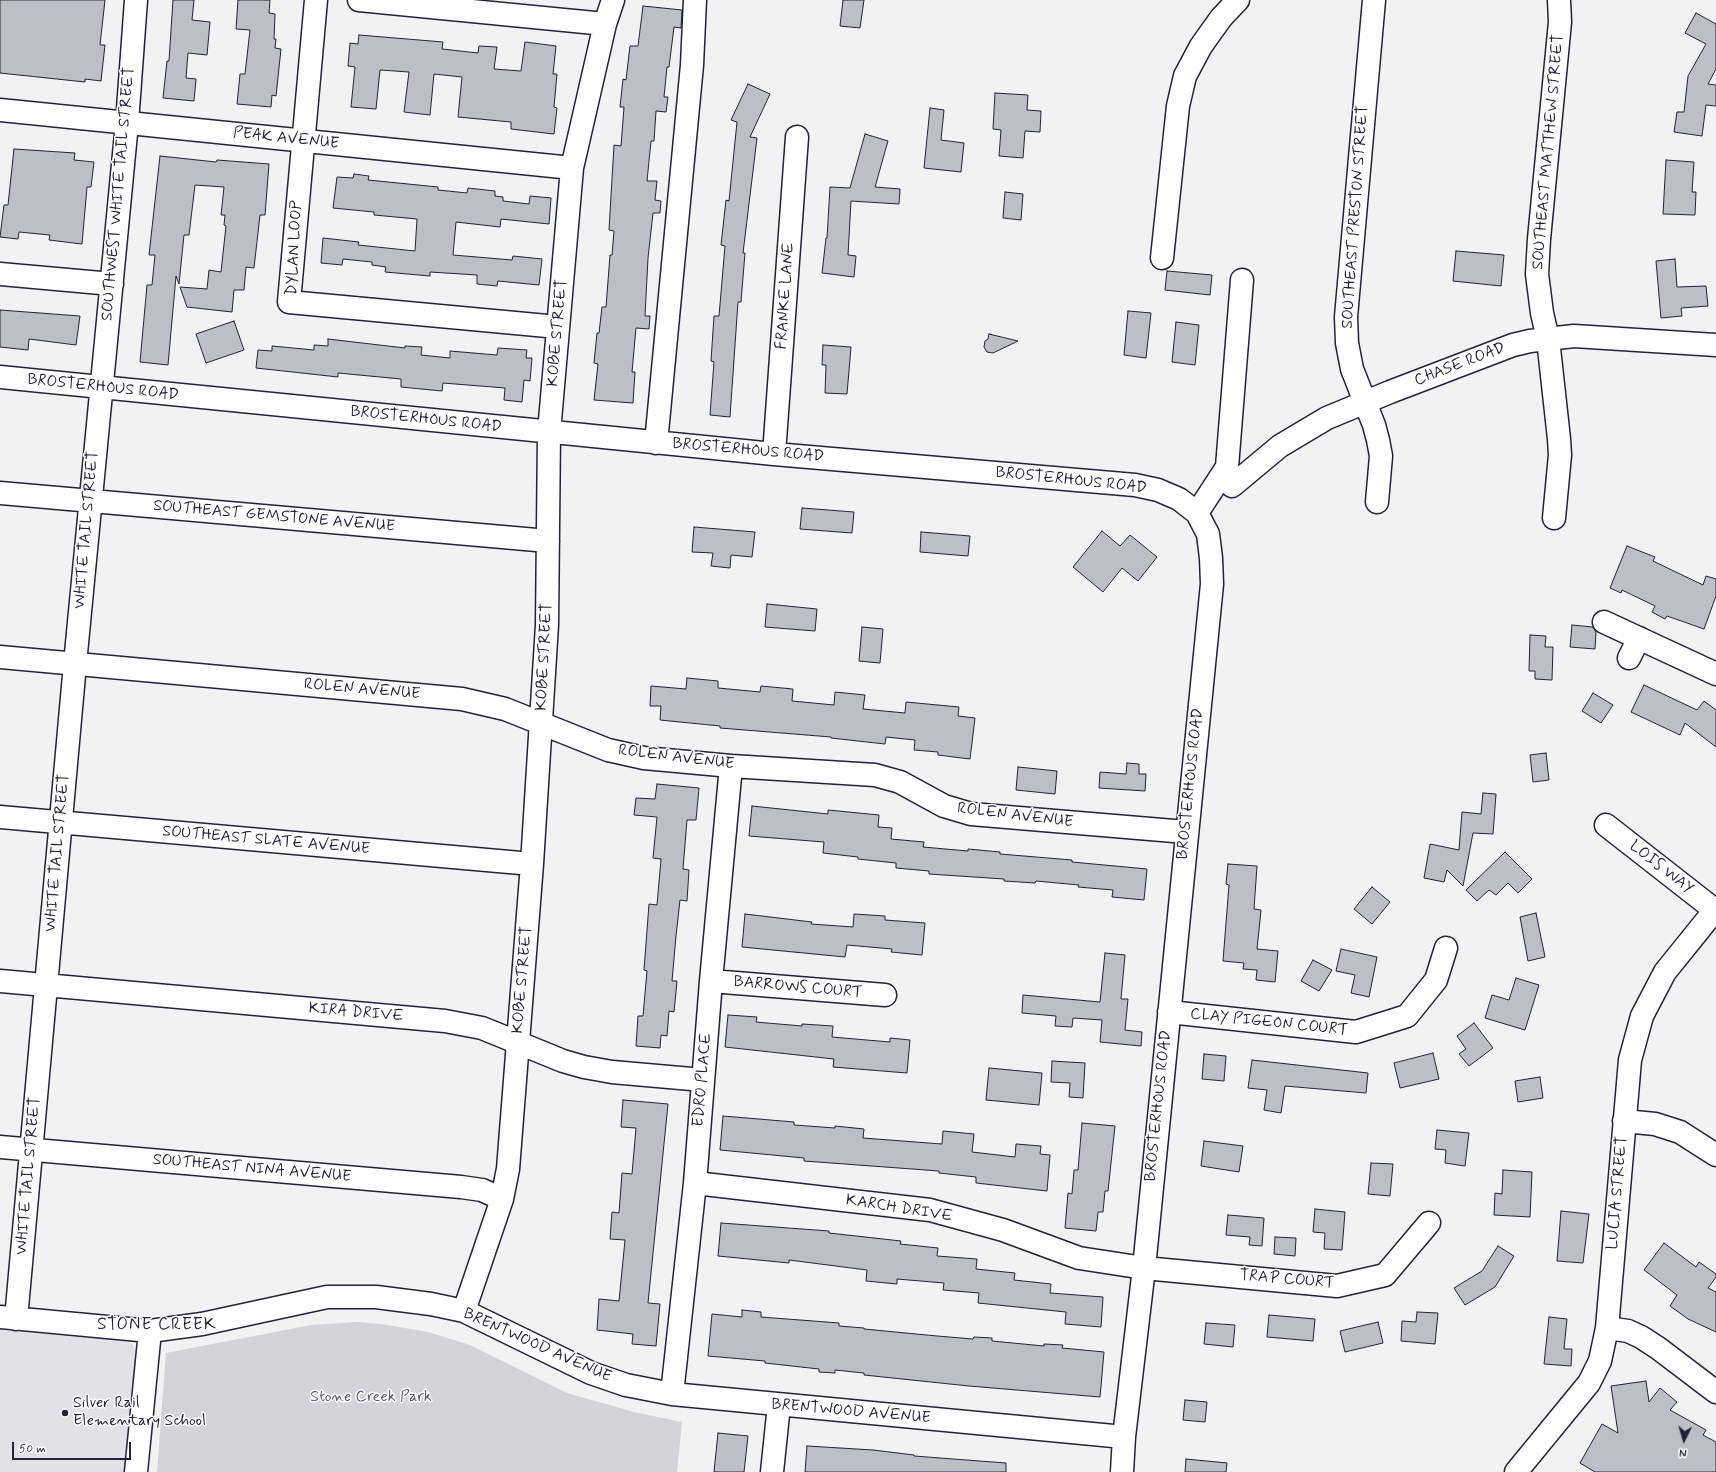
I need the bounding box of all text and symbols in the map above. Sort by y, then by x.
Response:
street label: SOUTHEAST MATTHEW STREET [1529,33,1569,271]
street label: SOUTHWEST WHITE TAIL STREET [98,66,140,322]
street label: SOUTHEAST PRESTON STREET [1339,104,1373,330]
street label: PEAK AVENUE [232,124,340,154]
street label: DYLAN LOOP [283,200,307,296]
street label: FRANKE LANE [773,242,799,350]
street label: KOBE STREET [544,278,572,388]
street label: CHASE ROAD [1412,339,1508,391]
street label: BROSTERHOUS ROAD [26,370,180,406]
street label: BROSTERHOUS ROAD [349,402,503,438]
street label: BROSTERHOUS ROAD [671,435,825,467]
street label: WHITE TAIL STREET [71,450,103,610]
street label: BROSTERHOUS ROAD [994,463,1148,499]
street label: SOUTHEAST GEMSTONE AVENUE [152,497,396,537]
street label: KOBE STREET [533,603,557,711]
street label: ROLEN AVENUE [303,675,421,705]
street label: BROSTERHOUS ROAD [1173,707,1209,861]
street label: ROLEN AVENUE [617,741,735,775]
street label: WHITE TAIL STREET [42,773,74,933]
street label: ROLEN AVENUE [956,799,1074,833]
street label: SOUTHEAST SLATE AVENUE [161,822,371,860]
street label: LOIS WAY [1625,837,1697,899]
street label: KOBE STREET [509,925,537,1035]
street label: BARROWS COURT [733,973,863,1003]
street label: KIRA DRIVE [308,999,404,1027]
street label: CLAY PIGEON COURT [1189,1005,1349,1041]
street label: BROSTERHOUS ROAD [1141,1029,1177,1183]
street label: EDRO PLACE [689,1032,717,1128]
street label: WHITE TAIL STREET [13,1096,45,1256]
street label: LUCIA STREET [1603,1135,1633,1251]
street label: SOUTHEAST NINA AVENUE [152,1151,352,1187]
street label: KARCH DRIVE [844,1191,954,1227]
street label: TRAP COURT [1239,1266,1335,1294]
street label: BRENTWOOD AVENUE [460,1305,614,1387]
district label: STONE CREEK [96,1315,218,1335]
park label: Stone Creek Park [310,1388,432,1408]
place label: Silver Rail Elementary School [73,1394,206,1432]
street label: BRENTWOOD AVENUE [771,1395,931,1429]
marker: Silver Rail Elementary School [60,1408,70,1418]
north arrow [1664,1420,1704,1460]
scale bar [14,1434,133,1460]
text: 50 m [19,1441,46,1457]
text: N [1679,1445,1687,1459]

